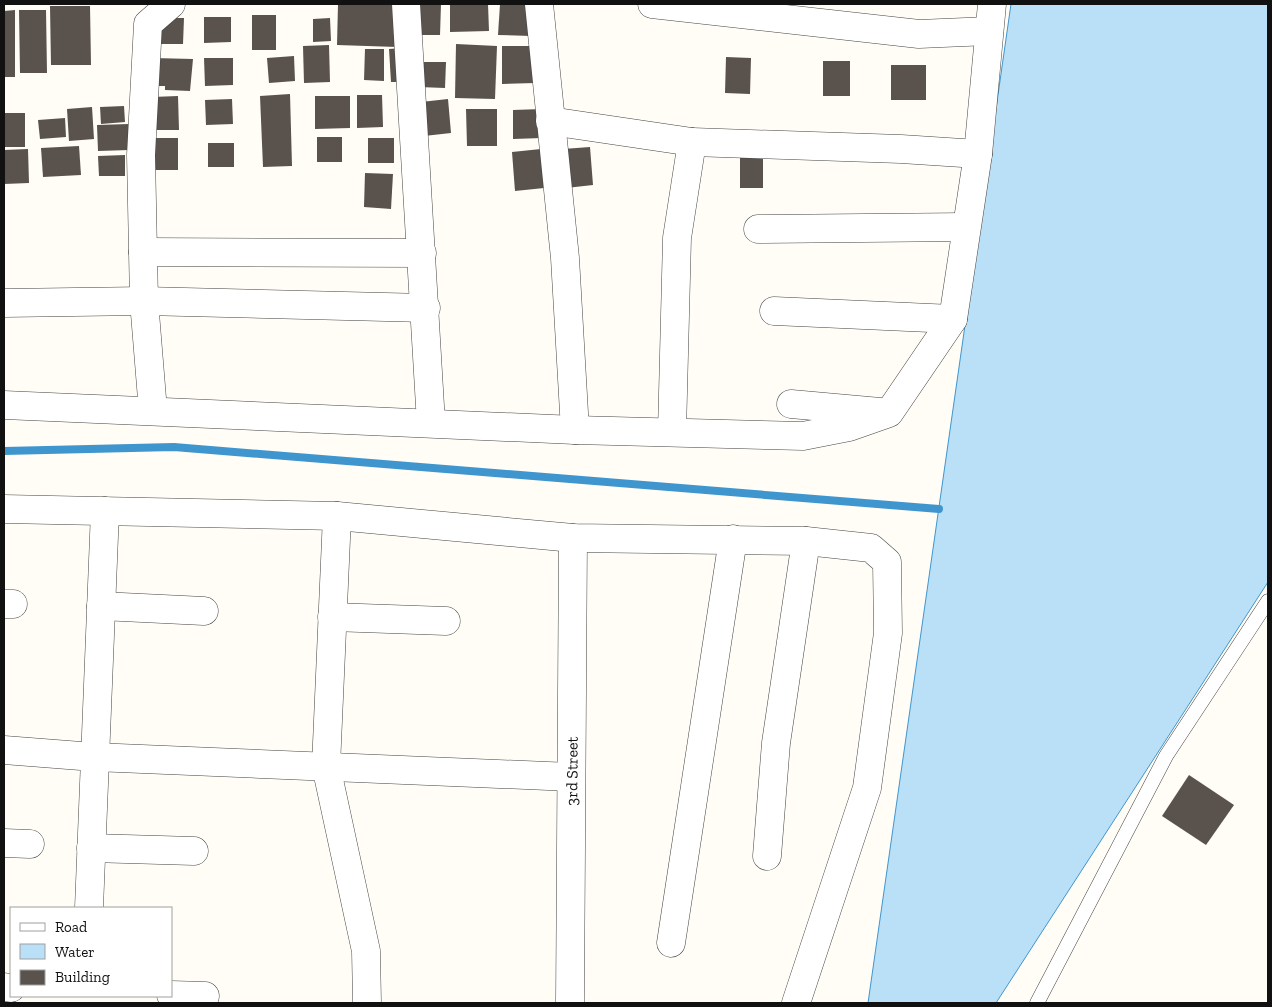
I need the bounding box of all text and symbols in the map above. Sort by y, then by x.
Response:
street label: 3rd Street [562,736,582,806]
legend [10,907,172,997]
text: Road [55,918,88,936]
text: Water [55,943,95,961]
text: Building [55,968,110,986]

